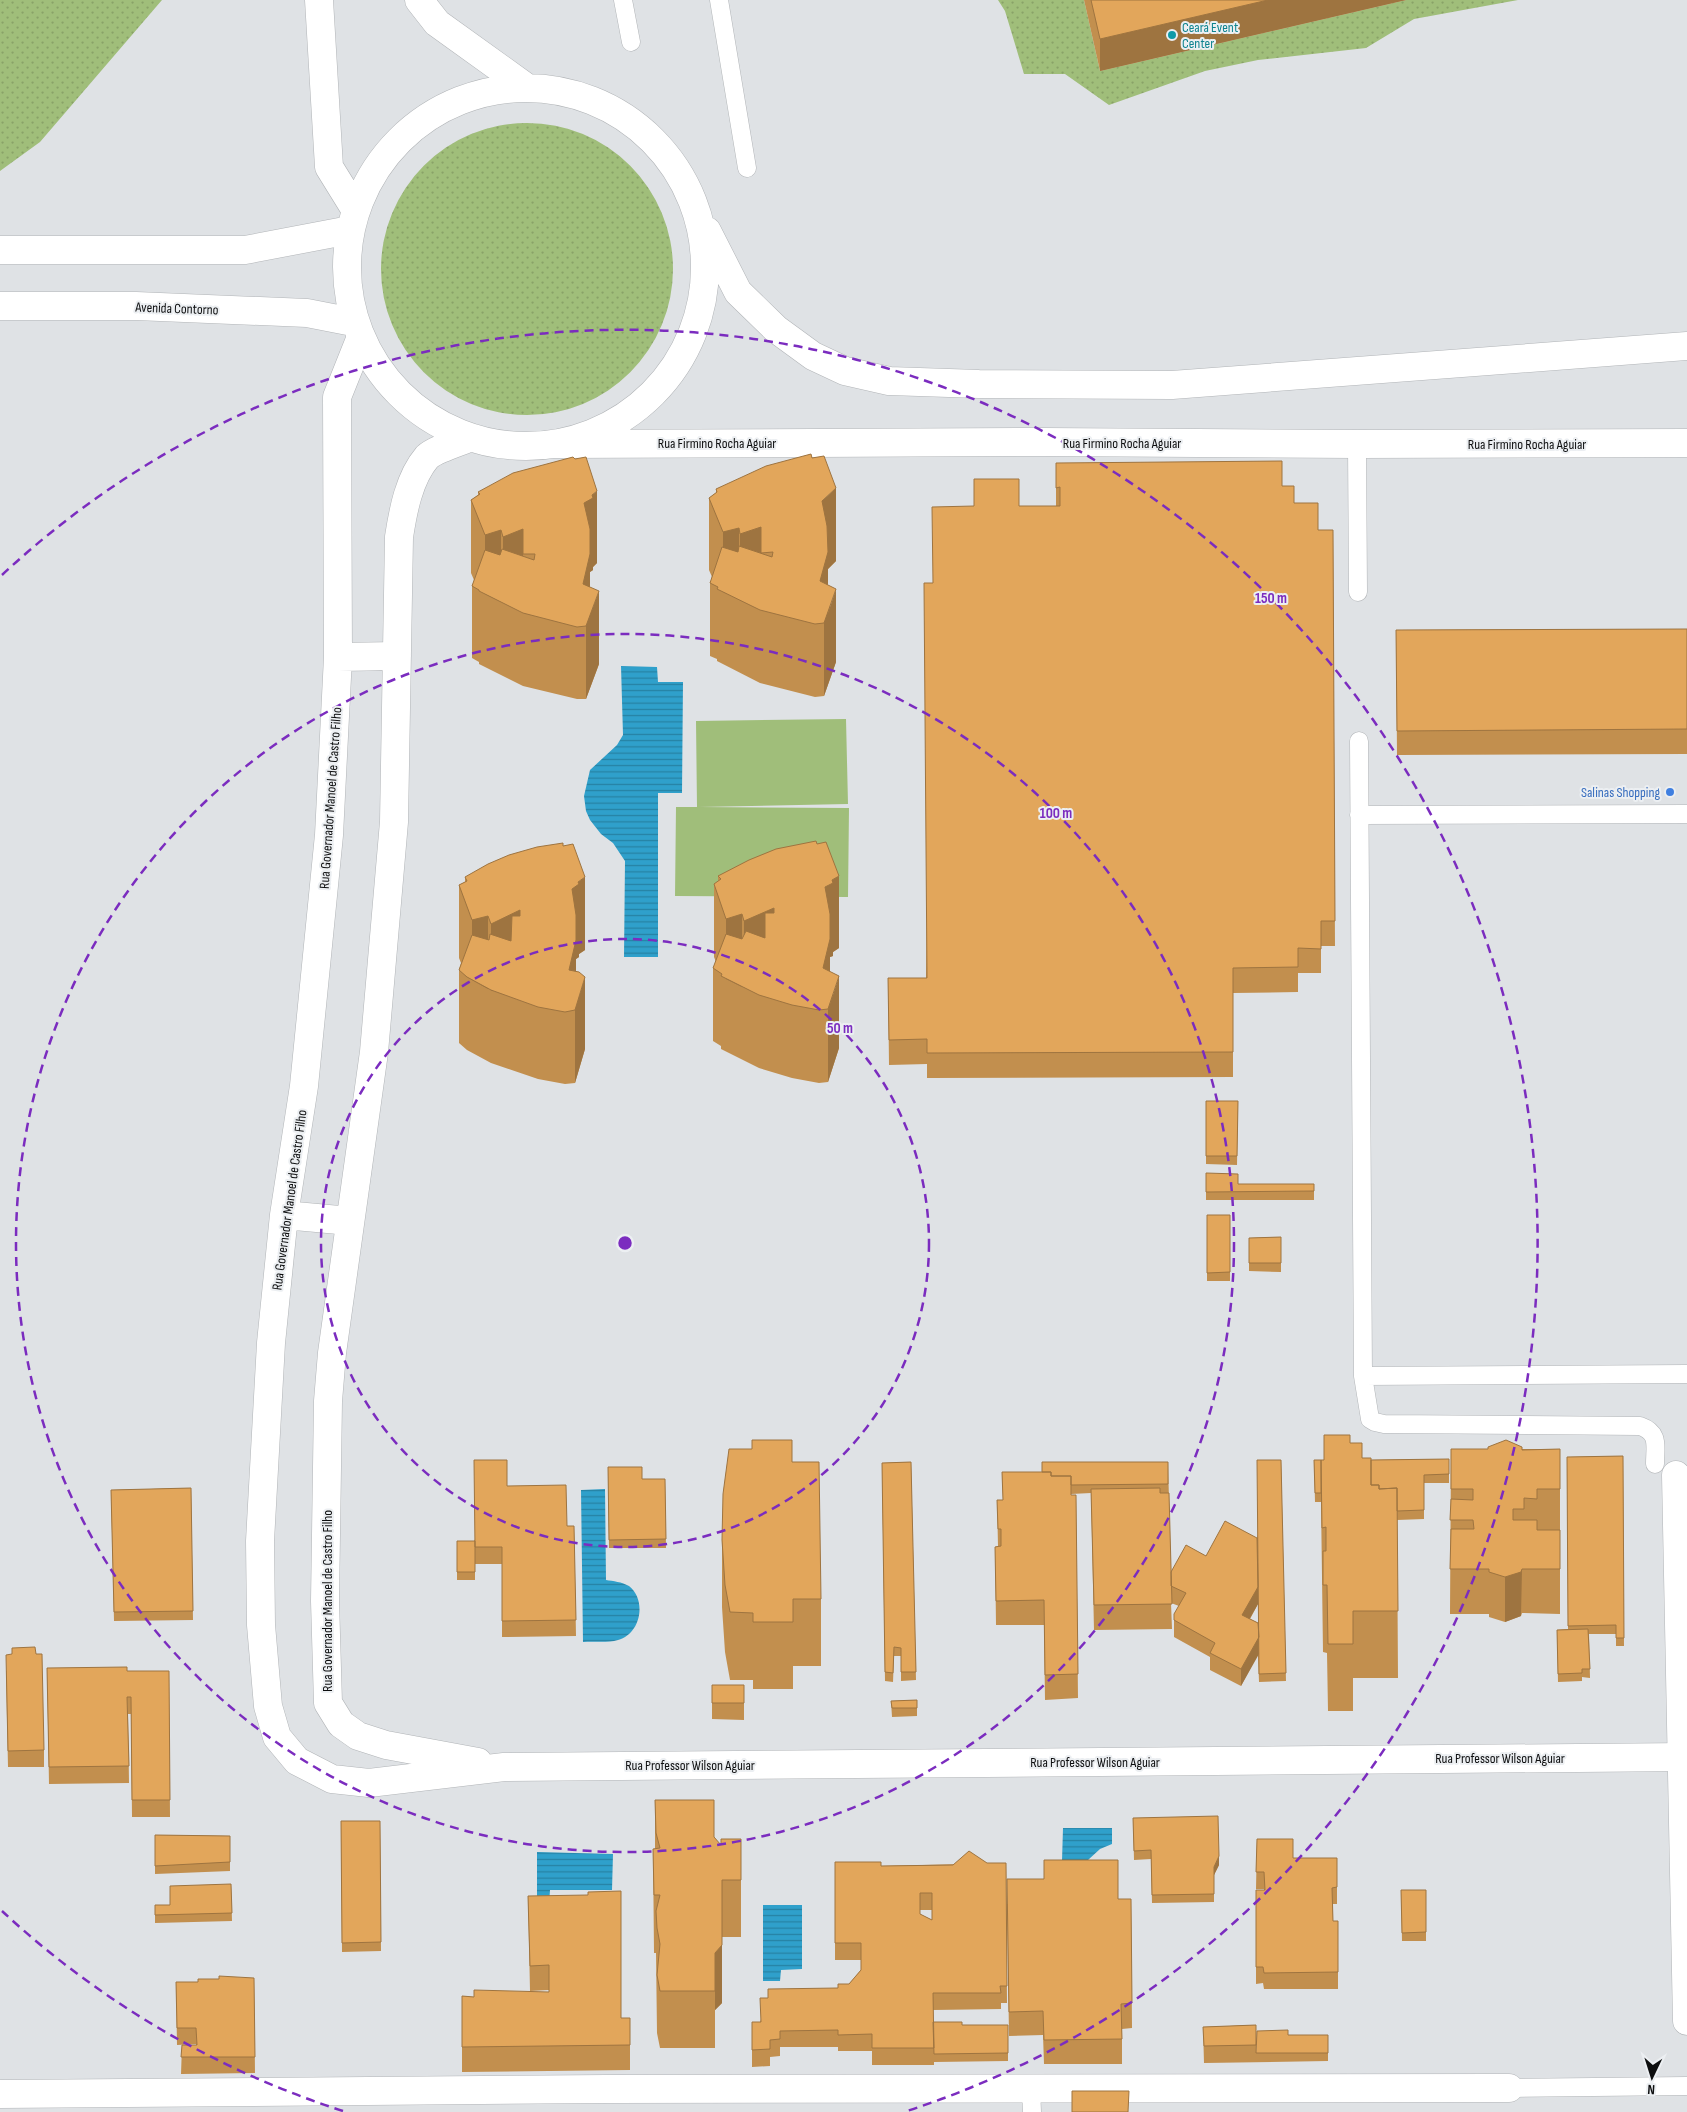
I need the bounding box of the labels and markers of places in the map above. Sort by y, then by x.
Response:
place label: Ceará Event Center [1182,19,1238,52]
marker: Ceará Event Center [1166,29,1178,41]
place label: Salinas Shopping [1581,784,1660,801]
marker: Salinas Shopping [1664,786,1676,798]
centre of rings [616,1234,634,1252]

